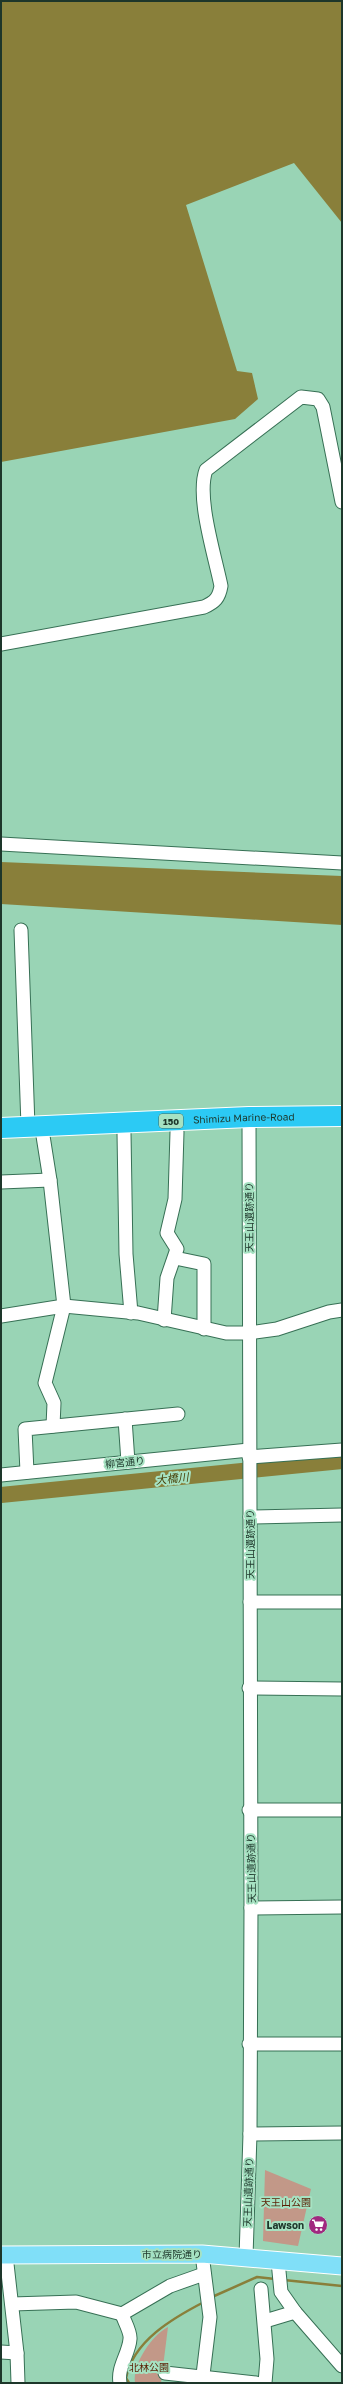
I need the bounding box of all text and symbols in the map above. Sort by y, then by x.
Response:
street label: Shimizu Marine-Road [193,1111,295,1125]
road number: 150 [159,1114,183,1128]
street label: 天王山遺跡通り [243,1182,255,1252]
street label: 柳宮通り [104,1454,146,1470]
water label: 大橋川 [155,1470,190,1486]
street label: 天王山遺跡通り [244,1509,256,1579]
street label: 天王山遺跡通り [244,1833,258,1903]
street label: 天王山遺跡通り [241,2157,255,2227]
park label: 天王山公園 [261,2196,311,2208]
supermarket icon: Lawson [307,2214,329,2236]
place label: Lawson [267,2219,304,2231]
street label: 市立病院通り [142,2248,202,2260]
park label: 北林公園 [129,2361,169,2373]

